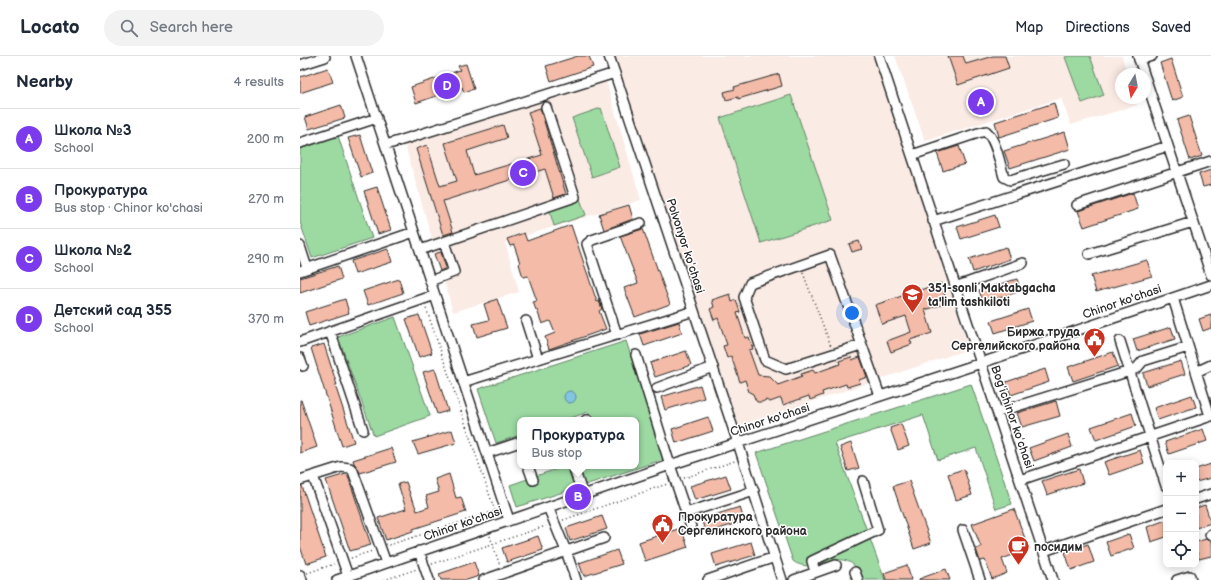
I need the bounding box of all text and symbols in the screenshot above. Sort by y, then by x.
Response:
search box [104,10,384,46]
text: Locato [20,16,80,39]
icon: search [118,17,140,39]
text: Search here [150,18,233,37]
text: Map [1015,19,1043,36]
text: Directions [1065,19,1130,36]
text: Saved [1152,19,1191,36]
north arrow [1115,68,1151,104]
pin: D [434,71,460,101]
text: Nearby [16,72,73,92]
text: 4 results [234,74,284,90]
pin: A [968,87,994,117]
text: Школа №3 [54,121,131,140]
text: A [25,131,33,147]
text: 200 m [247,131,284,147]
text: School [54,140,94,156]
pin: C [510,158,536,188]
text: Прокуратура [54,181,147,200]
text: B [24,191,34,207]
text: 270 m [248,191,284,207]
street label: Polvonyor koʻchasi [663,197,707,296]
text: Bus stop · Chinor ko'chasi [54,200,203,216]
text: Школа №2 [54,241,132,260]
text: C [24,251,34,267]
text: 290 m [247,251,284,267]
text: School [54,260,94,276]
place label: 351-sonli Maktabgacha ta'lim tashkiloti [927,281,1056,310]
street label: Chinor ko'chasi [1081,281,1164,323]
school or university icon: 351-sonli Maktabgacha ta'lim tashkiloti [900,282,926,315]
text: Детский сад 355 [54,301,172,320]
your location [842,303,862,323]
text: D [24,311,34,327]
text: 370 m [248,311,284,327]
text: School [54,320,94,336]
place label: Биржа труда Сергелийского района [951,325,1081,354]
public building icon: Биржа труда Сергелийского района [1082,326,1108,359]
street label: Bogʻichinor koʻchasi [987,363,1037,471]
street label: Chinor ko'chasi [728,400,812,440]
popup [517,417,639,469]
text: Прокуратура [531,426,625,445]
text: Bus stop [531,445,582,461]
map controls [1163,460,1199,568]
button: + [1163,460,1199,496]
pin: B [565,482,591,512]
button: − [1163,496,1199,532]
street label: Chinor ko'chasi [422,503,505,545]
place label: Прокуратура Сергелинского района [678,510,808,539]
public building icon: Прокуратура Сергелинского района [650,511,676,544]
button: locate [1163,532,1199,568]
cafe icon: посидим [1005,534,1031,567]
place label: посидим [1034,540,1082,555]

